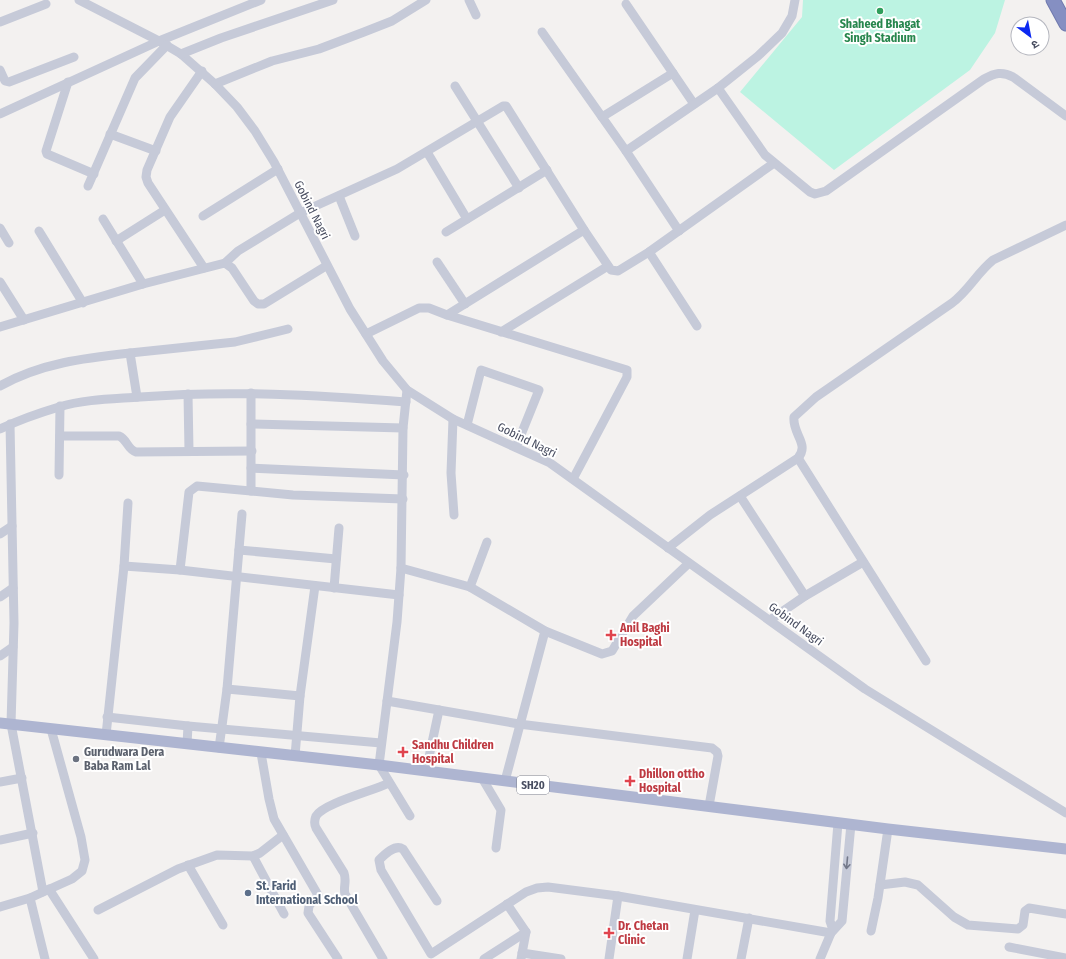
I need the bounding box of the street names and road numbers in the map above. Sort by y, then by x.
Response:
street label: Gobind Nagri [291,178,333,242]
street label: Gobind Nagri [495,420,559,460]
street label: Gobind Nagri [766,600,826,648]
road number: SH20 [517,776,549,794]

